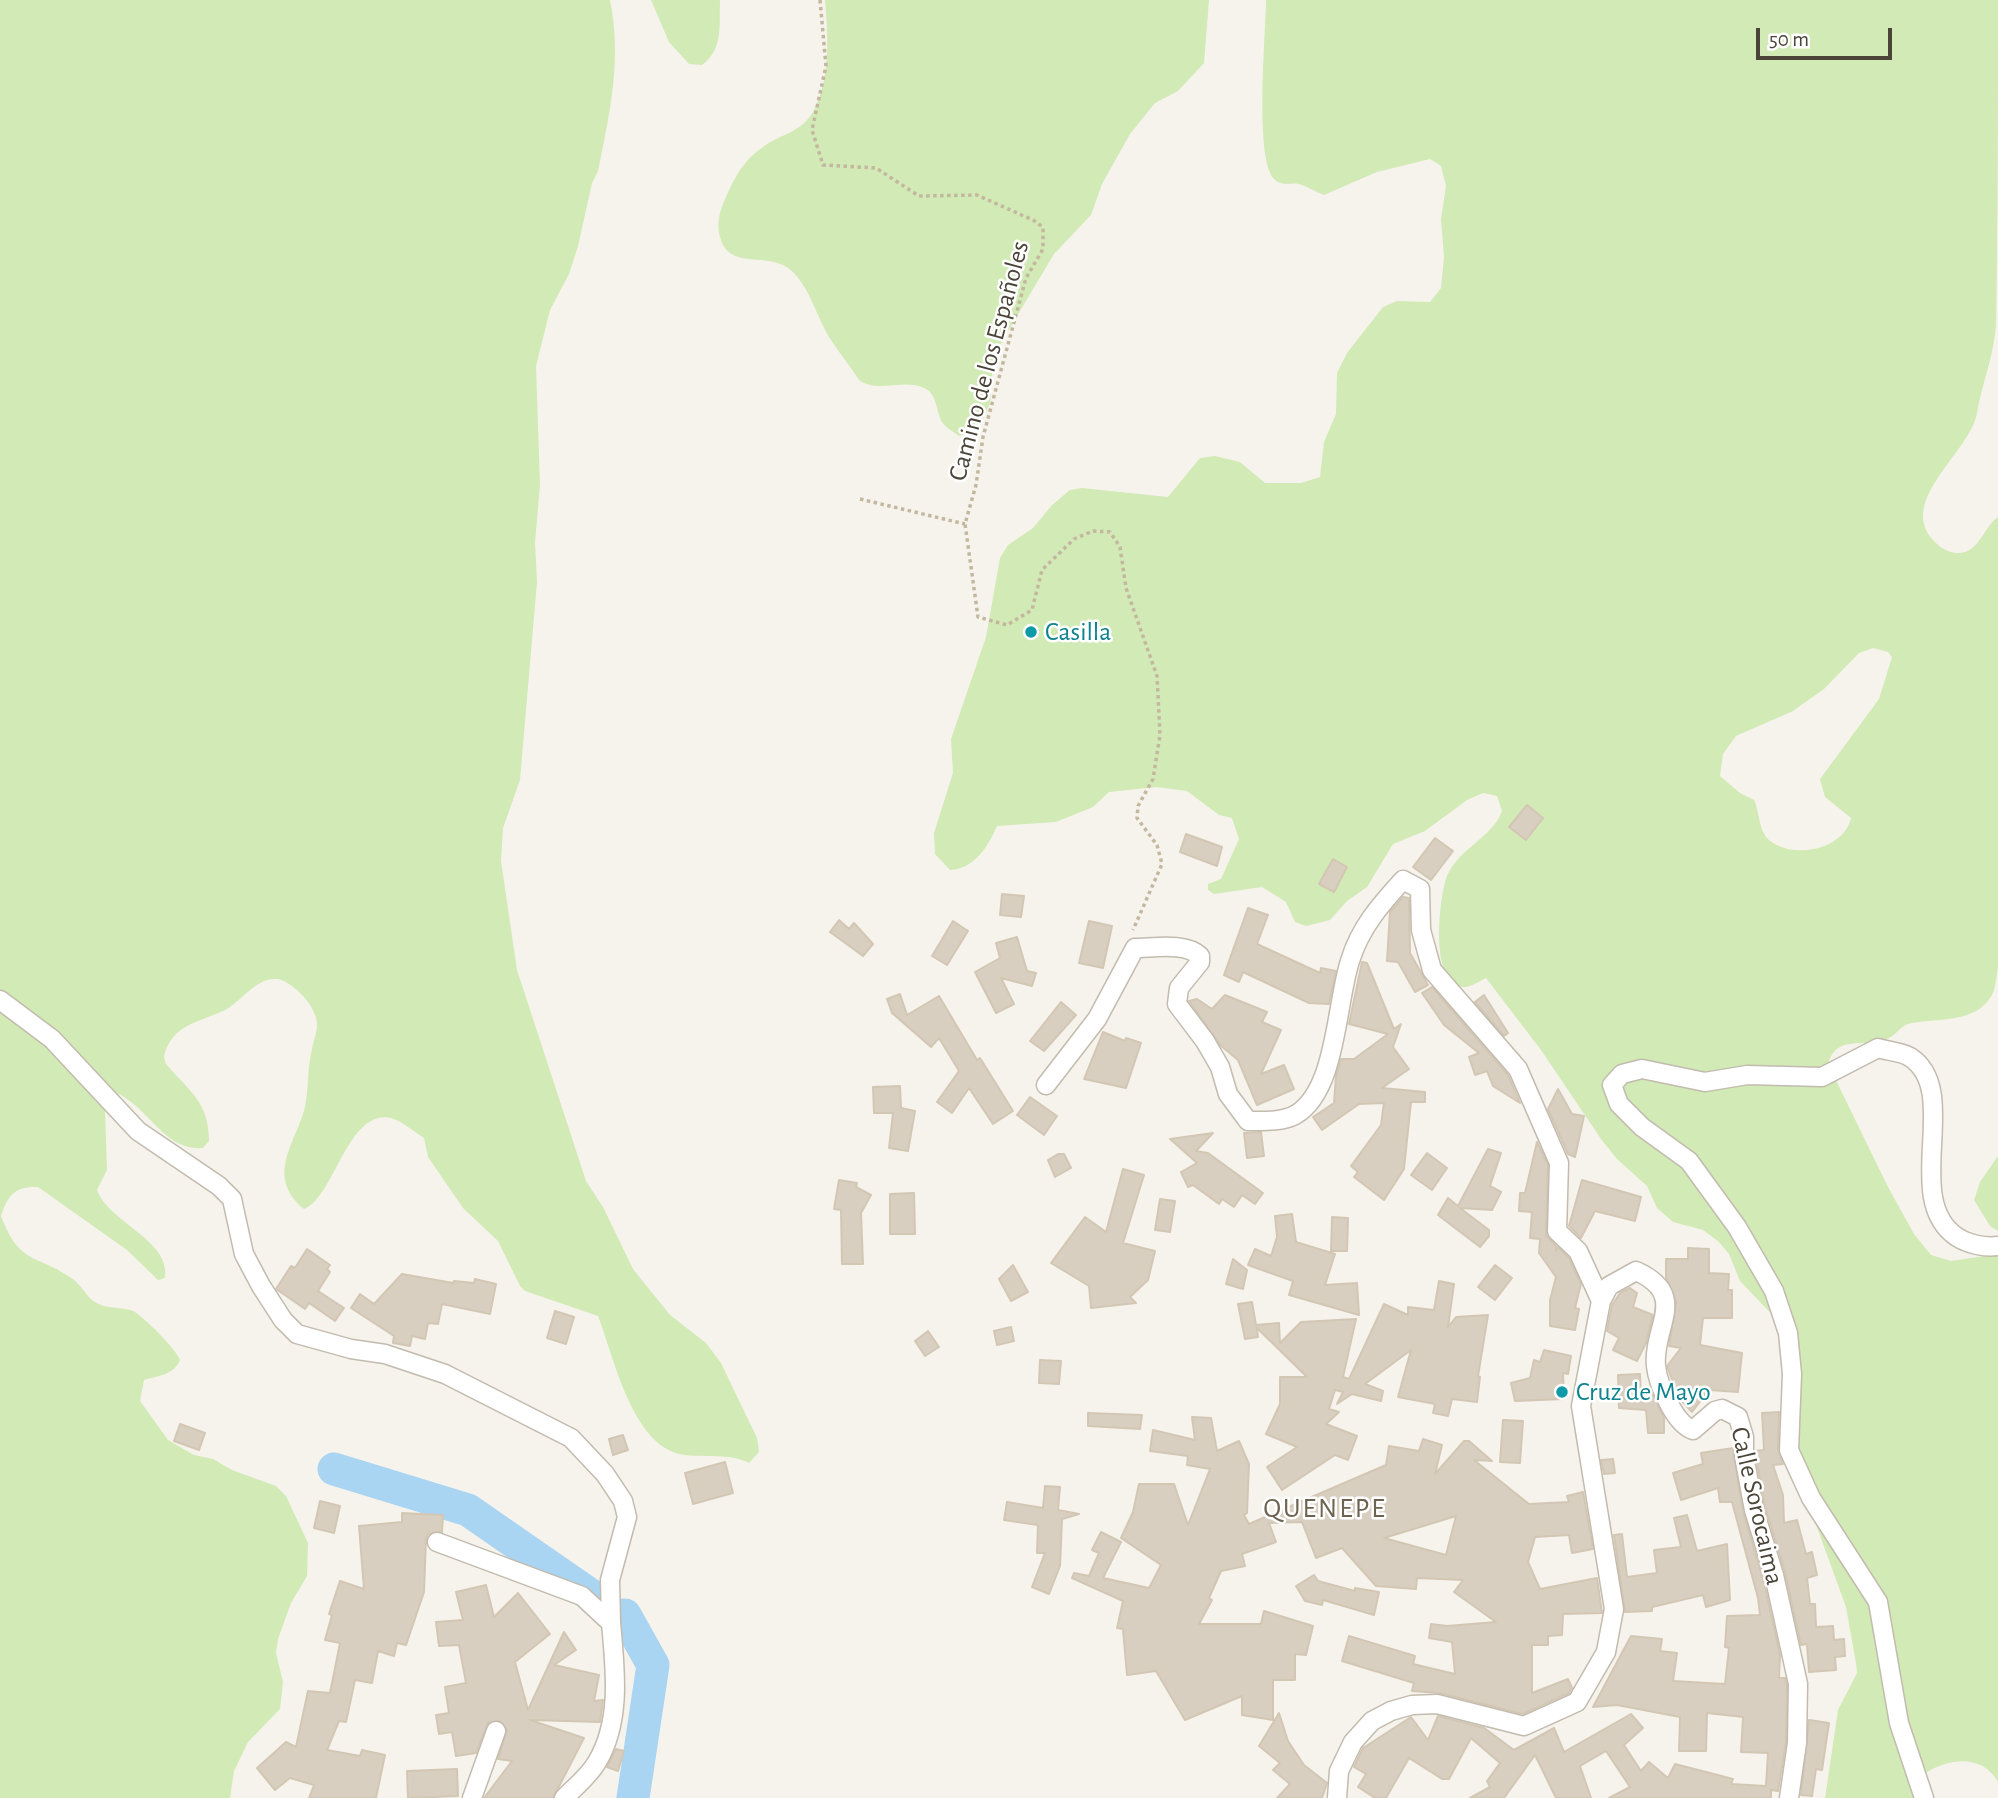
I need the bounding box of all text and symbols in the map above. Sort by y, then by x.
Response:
scale bar [1760,14,1896,58]
text: 50 m [1769,29,1809,50]
street label: Camino de los Españoles [942,238,1036,484]
place label: Casilla [1045,616,1111,648]
marker: Casilla [1023,624,1039,640]
place label: Cruz de Mayo [1576,1376,1711,1408]
marker: Cruz de Mayo [1554,1384,1570,1400]
street label: Calle Sorocaima [1724,1424,1790,1588]
district label: QUENEPE [1264,1492,1386,1526]

